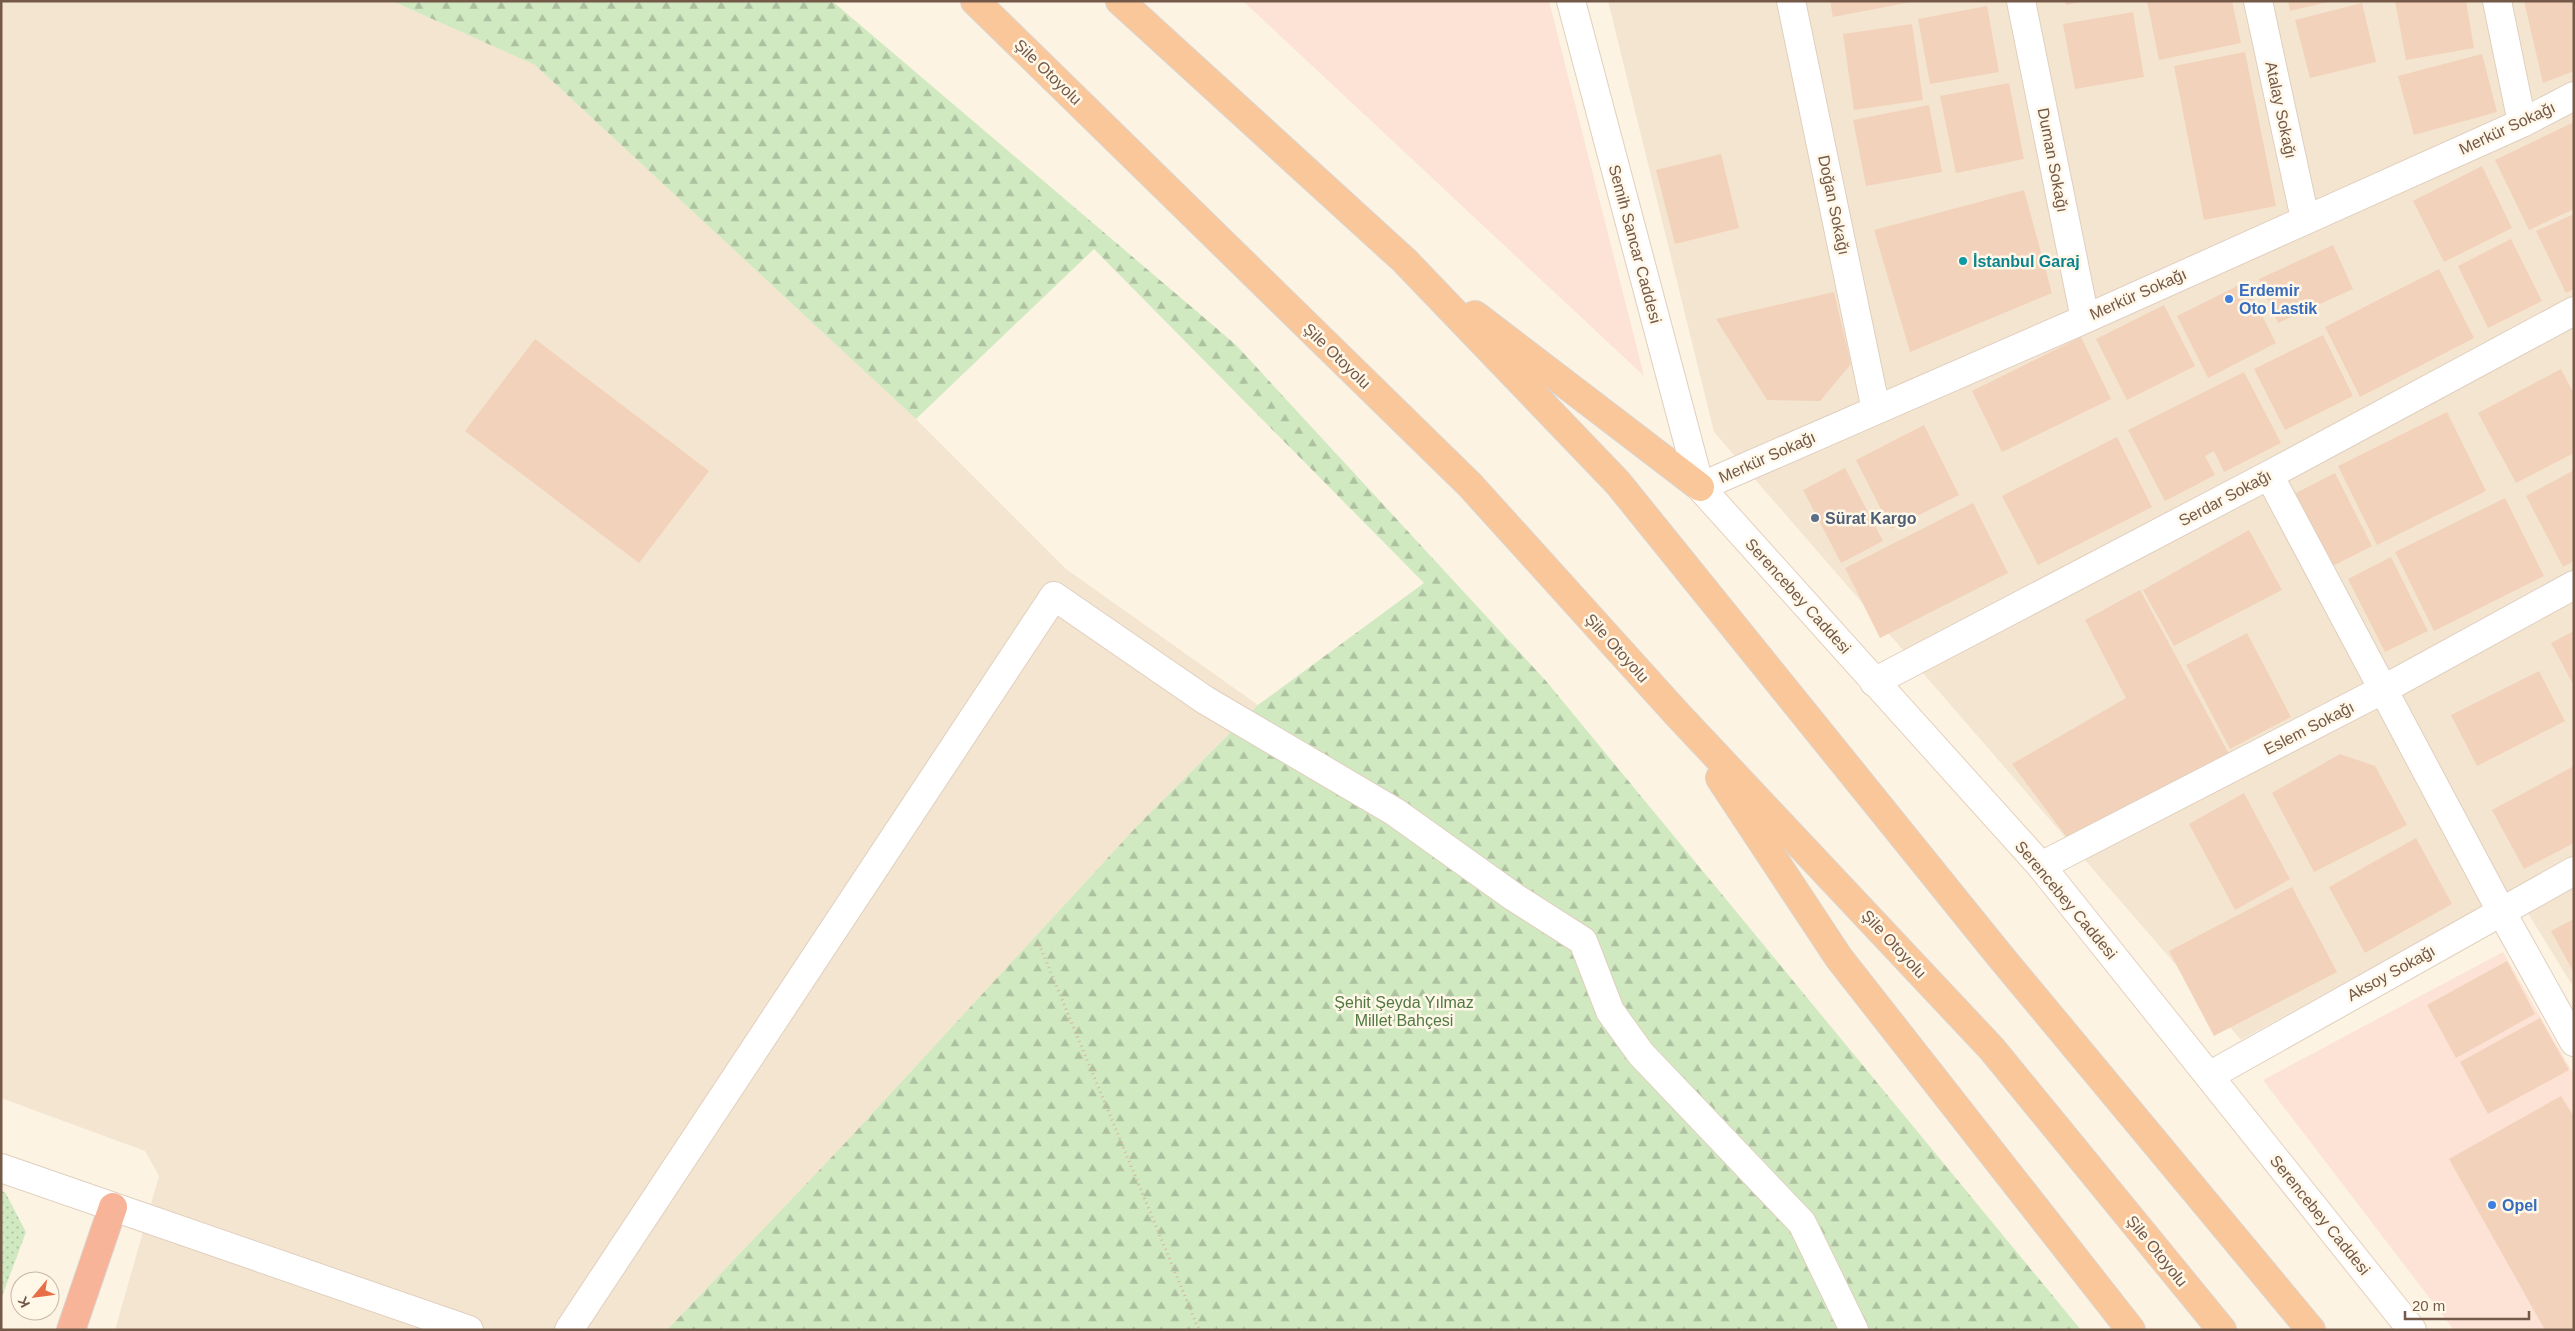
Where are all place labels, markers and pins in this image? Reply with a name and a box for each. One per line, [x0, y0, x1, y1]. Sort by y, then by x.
place label: İstanbul Garaj [1973, 253, 2080, 270]
marker: İstanbul Garaj [1957, 255, 1969, 267]
place label: Erdemir Oto Lastik [2239, 282, 2317, 317]
marker: Erdemir Oto Lastik [2223, 293, 2235, 305]
place label: Sürat Kargo [1825, 510, 1917, 527]
marker: Sürat Kargo [1809, 512, 1821, 524]
place label: Opel [2502, 1197, 2538, 1214]
marker: Opel [2486, 1199, 2498, 1211]

